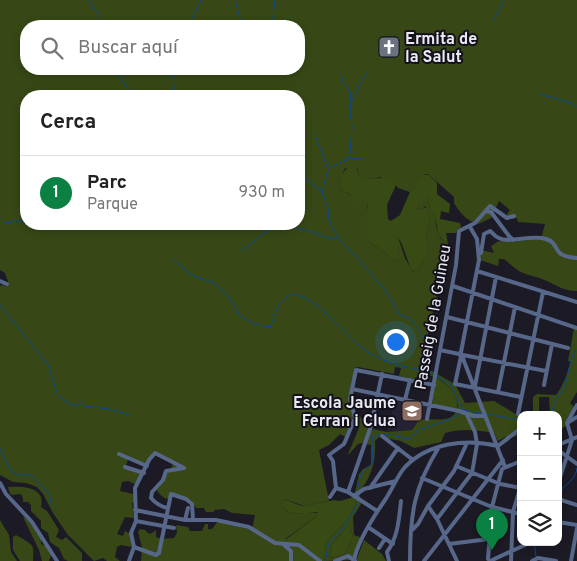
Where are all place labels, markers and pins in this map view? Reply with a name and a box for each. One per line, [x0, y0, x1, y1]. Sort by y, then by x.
place label: Ermita de la Salut [405, 30, 477, 68]
church icon: Ermita de la Salut [377, 35, 401, 59]
place label: Escola Jaume Ferran i Clua [293, 394, 396, 432]
school or university icon: Escola Jaume Ferran i Clua [400, 399, 424, 423]
pin: 1 [476, 509, 508, 550]

